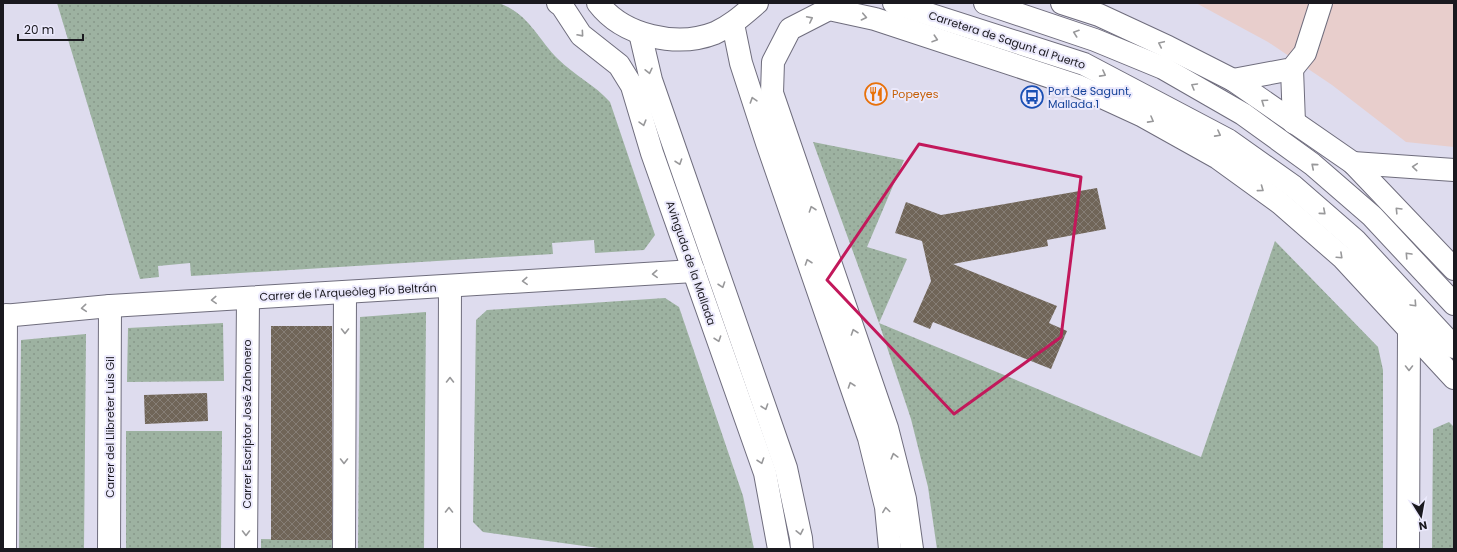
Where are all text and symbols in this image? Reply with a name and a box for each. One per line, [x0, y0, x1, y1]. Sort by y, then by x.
street label: Carretera de Sagunt al Puerto [926, 7, 1088, 73]
one-way arrow [861, 13, 867, 21]
scale bar [18, 16, 83, 42]
one-way arrow [806, 16, 813, 24]
text: 20 m [24, 21, 54, 38]
one-way arrow [576, 29, 584, 37]
one-way arrow [1072, 30, 1079, 38]
one-way arrow [932, 34, 939, 43]
one-way arrow [1158, 41, 1165, 49]
one-way arrow [644, 68, 652, 74]
one-way arrow [1099, 69, 1106, 77]
restaurant icon: Popeyes [863, 81, 889, 107]
place label: Port de Sagunt, Mallada 1 [1048, 83, 1131, 112]
one-way arrow [1191, 83, 1198, 90]
bus stop icon: Port de Sagunt, Mallada 1 [1019, 84, 1045, 110]
place label: Popeyes [892, 86, 939, 102]
one-way arrow [749, 96, 758, 103]
one-way arrow [1261, 100, 1268, 107]
one-way arrow [1147, 116, 1154, 123]
one-way arrow [638, 119, 647, 126]
one-way arrow [1214, 130, 1221, 137]
one-way arrow [674, 158, 683, 165]
one-way arrow [1311, 163, 1318, 170]
one-way arrow [1412, 163, 1418, 172]
one-way arrow [1257, 184, 1264, 192]
street label: Avinguda de la Mallada [662, 199, 720, 327]
one-way arrow [808, 206, 816, 213]
one-way arrow [1318, 207, 1325, 214]
one-way arrow [1396, 208, 1403, 215]
one-way arrow [1336, 251, 1343, 258]
one-way arrow [1406, 252, 1413, 260]
one-way arrow [805, 259, 813, 266]
one-way arrow [652, 269, 658, 278]
one-way arrow [522, 277, 528, 286]
street label: Carrer de l'Arqueòleg Pío Beltrán [259, 279, 437, 305]
one-way arrow [717, 281, 726, 288]
one-way arrow [211, 296, 217, 304]
one-way arrow [1409, 299, 1417, 307]
one-way arrow [81, 303, 87, 312]
one-way arrow [341, 328, 349, 334]
one-way arrow [850, 329, 859, 336]
one-way arrow [713, 335, 721, 342]
street label: Carrer Escriptor José Zahonero [239, 339, 255, 509]
street label: Carrer del Llibreter Luis Gil [102, 356, 118, 498]
one-way arrow [1405, 365, 1413, 371]
one-way arrow [446, 377, 454, 383]
one-way arrow [847, 382, 855, 389]
one-way arrow [760, 404, 768, 411]
one-way arrow [890, 453, 899, 460]
one-way arrow [340, 458, 348, 464]
one-way arrow [756, 458, 765, 465]
north arrow [1401, 496, 1441, 536]
one-way arrow [445, 507, 453, 513]
one-way arrow [882, 507, 891, 513]
text: N [1417, 517, 1428, 534]
one-way arrow [795, 529, 803, 535]
one-way arrow [242, 530, 250, 536]

